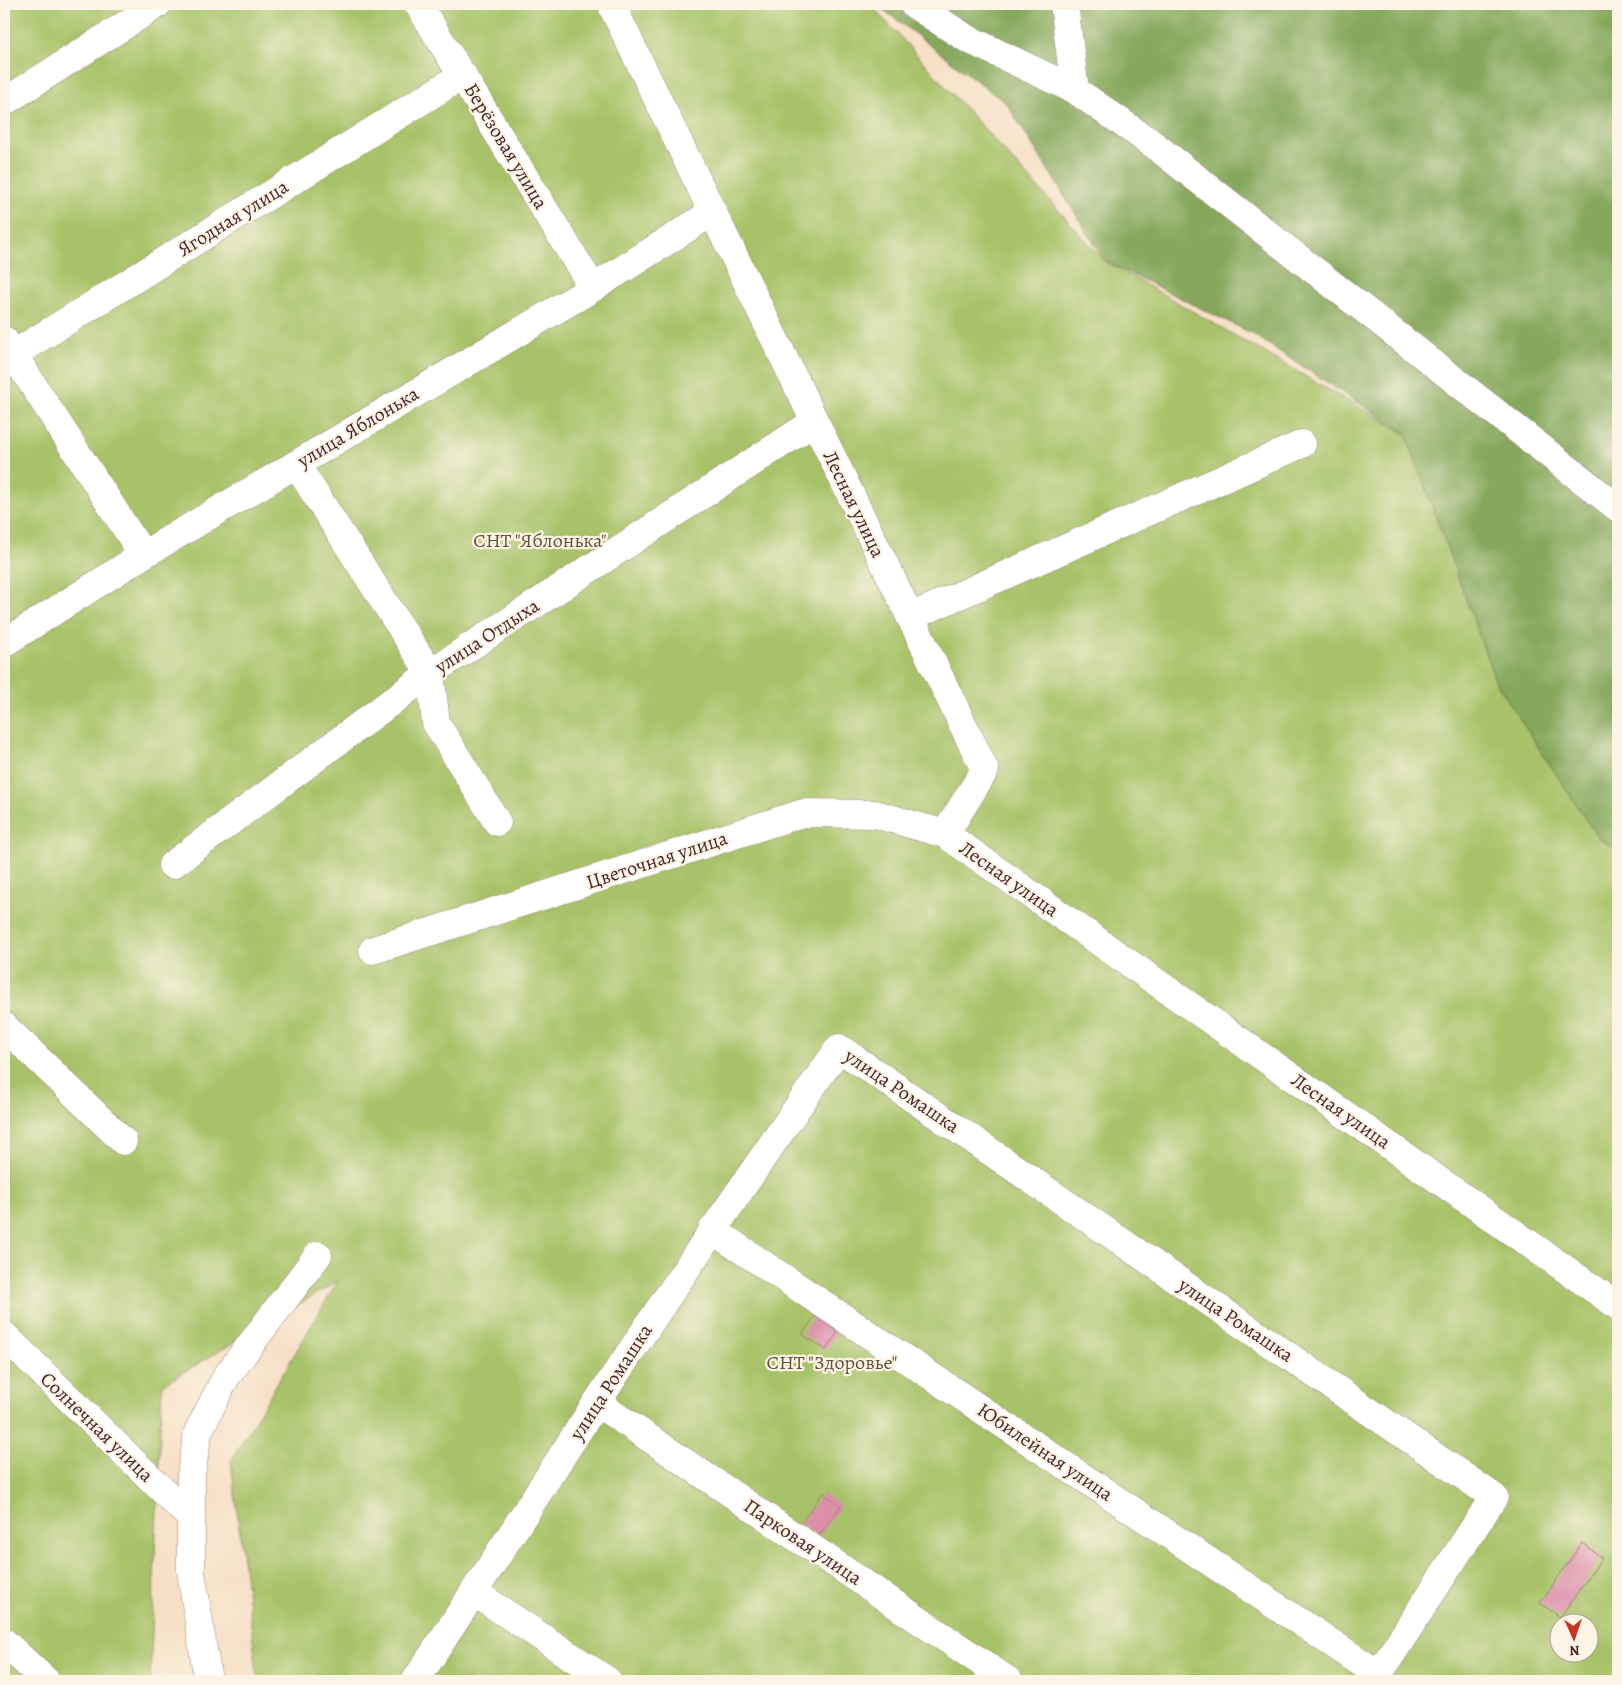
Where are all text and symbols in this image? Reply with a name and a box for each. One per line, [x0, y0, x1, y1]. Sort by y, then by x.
street label: Берёзовая улица [458, 78, 555, 215]
street label: Ягодная улица [172, 173, 294, 263]
street label: улица Яблонька [291, 380, 425, 474]
street label: Лесная улица [816, 446, 892, 563]
park label: СНТ "Яблонька" [473, 527, 607, 554]
street label: улица Отдыха [429, 592, 545, 680]
street label: Цветочная улица [583, 824, 732, 896]
street label: Лесная улица [954, 835, 1065, 924]
street label: улица Ромашка [838, 1042, 966, 1140]
street label: Лесная улица [1286, 1067, 1397, 1156]
street label: улица Ромашка [1172, 1271, 1300, 1369]
street label: улица Ромашка [563, 1318, 659, 1446]
park label: СНТ "Здоровье" [766, 1349, 898, 1376]
street label: Солнечная улица [34, 1366, 160, 1489]
street label: Юбилейная улица [972, 1396, 1119, 1508]
street label: Парковая улица [739, 1492, 868, 1592]
north arrow [1550, 1612, 1600, 1662]
text: N [1569, 1641, 1580, 1660]

